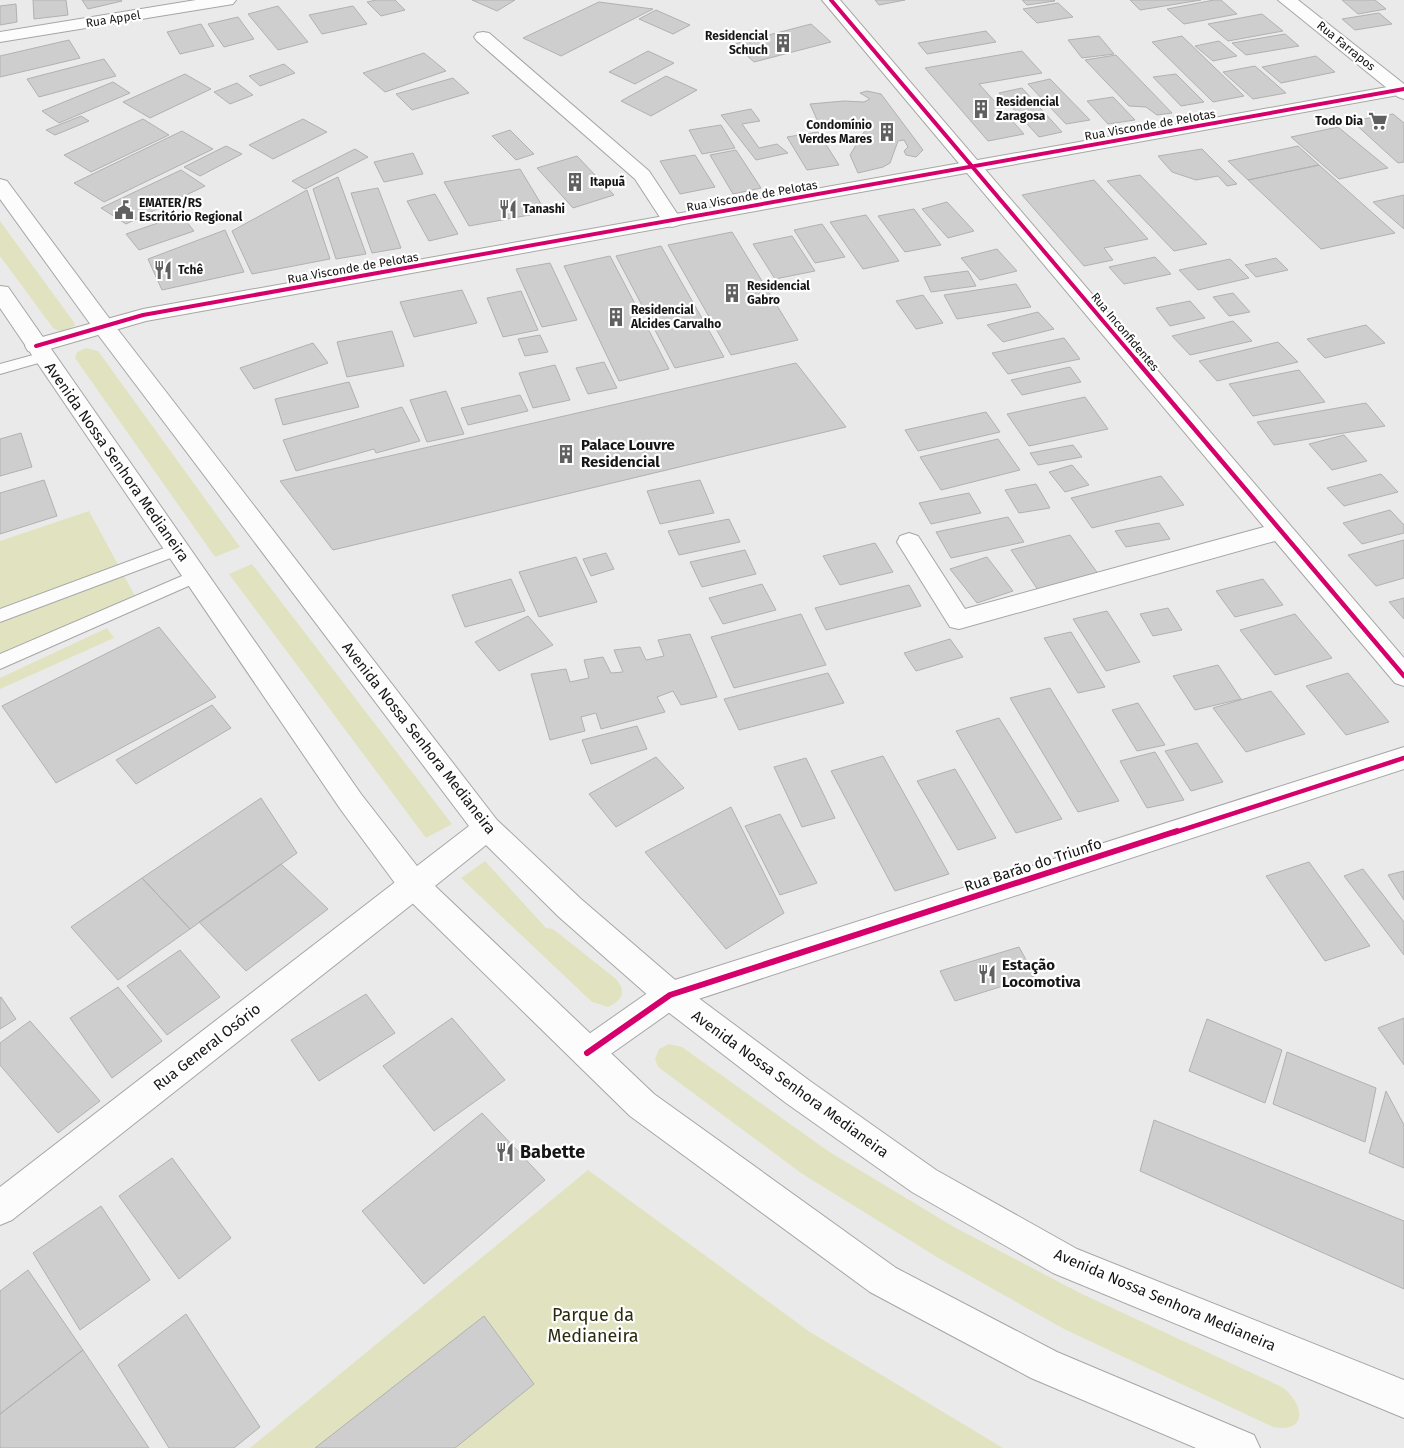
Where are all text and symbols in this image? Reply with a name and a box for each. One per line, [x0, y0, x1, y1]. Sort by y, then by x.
street label: Rua Appel [85, 8, 142, 30]
street label: Rua Farrapos [1314, 18, 1378, 74]
place label: Residencial Schuch [705, 29, 768, 57]
building icon: Residencial Schuch [772, 32, 794, 54]
place label: Residencial Zaragosa [996, 95, 1059, 123]
building icon: Residencial Zaragosa [970, 98, 992, 120]
street label: Rua Visconde de Pelotas [1083, 107, 1217, 143]
supermarket icon: Todo Dia [1367, 110, 1389, 132]
place label: Todo Dia [1315, 114, 1363, 128]
place label: Condomínio Verdes Mares [798, 118, 872, 146]
building icon: Condomínio Verdes Mares [876, 121, 898, 143]
building icon: Itapuã [564, 171, 586, 193]
place label: Itapuã [590, 175, 626, 189]
street label: Rua Visconde de Pelotas [685, 178, 819, 214]
place label: EMATER/RS Escritório Regional [139, 196, 243, 224]
restaurant icon: Tanashi [497, 198, 519, 220]
public building icon: EMATER/RS Escritório Regional [113, 199, 135, 221]
place label: Tanashi [523, 202, 565, 216]
street label: Rua Visconde de Pelotas [286, 250, 420, 286]
restaurant icon: Tchê [152, 259, 174, 281]
place label: Tchê [178, 263, 203, 277]
place label: Residencial Gabro [747, 279, 810, 307]
building icon: Residencial Gabro [721, 282, 743, 304]
street label: Rua Inconfidentes [1088, 290, 1162, 374]
place label: Residencial Alcides Carvalho [630, 303, 721, 331]
building icon: Residencial Alcides Carvalho [605, 306, 627, 328]
street label: Avenida Nossa Senhora Medianeira [41, 359, 193, 565]
place label: Palace Louvre Residencial [581, 436, 675, 471]
building icon: Palace Louvre Residencial [555, 443, 577, 465]
street label: Avenida Nossa Senhora Medianeira [338, 638, 500, 838]
street label: Rua Barão do Triunfo [962, 834, 1104, 896]
place label: Estação Locomotiva [1002, 956, 1081, 991]
restaurant icon: Estação Locomotiva [976, 963, 998, 985]
street label: Rua General Osório [150, 1000, 264, 1094]
street label: Avenida Nossa Senhora Medianeira [688, 1006, 892, 1162]
restaurant icon: Babette [494, 1141, 516, 1163]
place label: Babette [520, 1141, 585, 1163]
street label: Avenida Nossa Senhora Medianeira [1051, 1245, 1279, 1355]
park label: Parque da Medianeira [548, 1304, 639, 1347]

